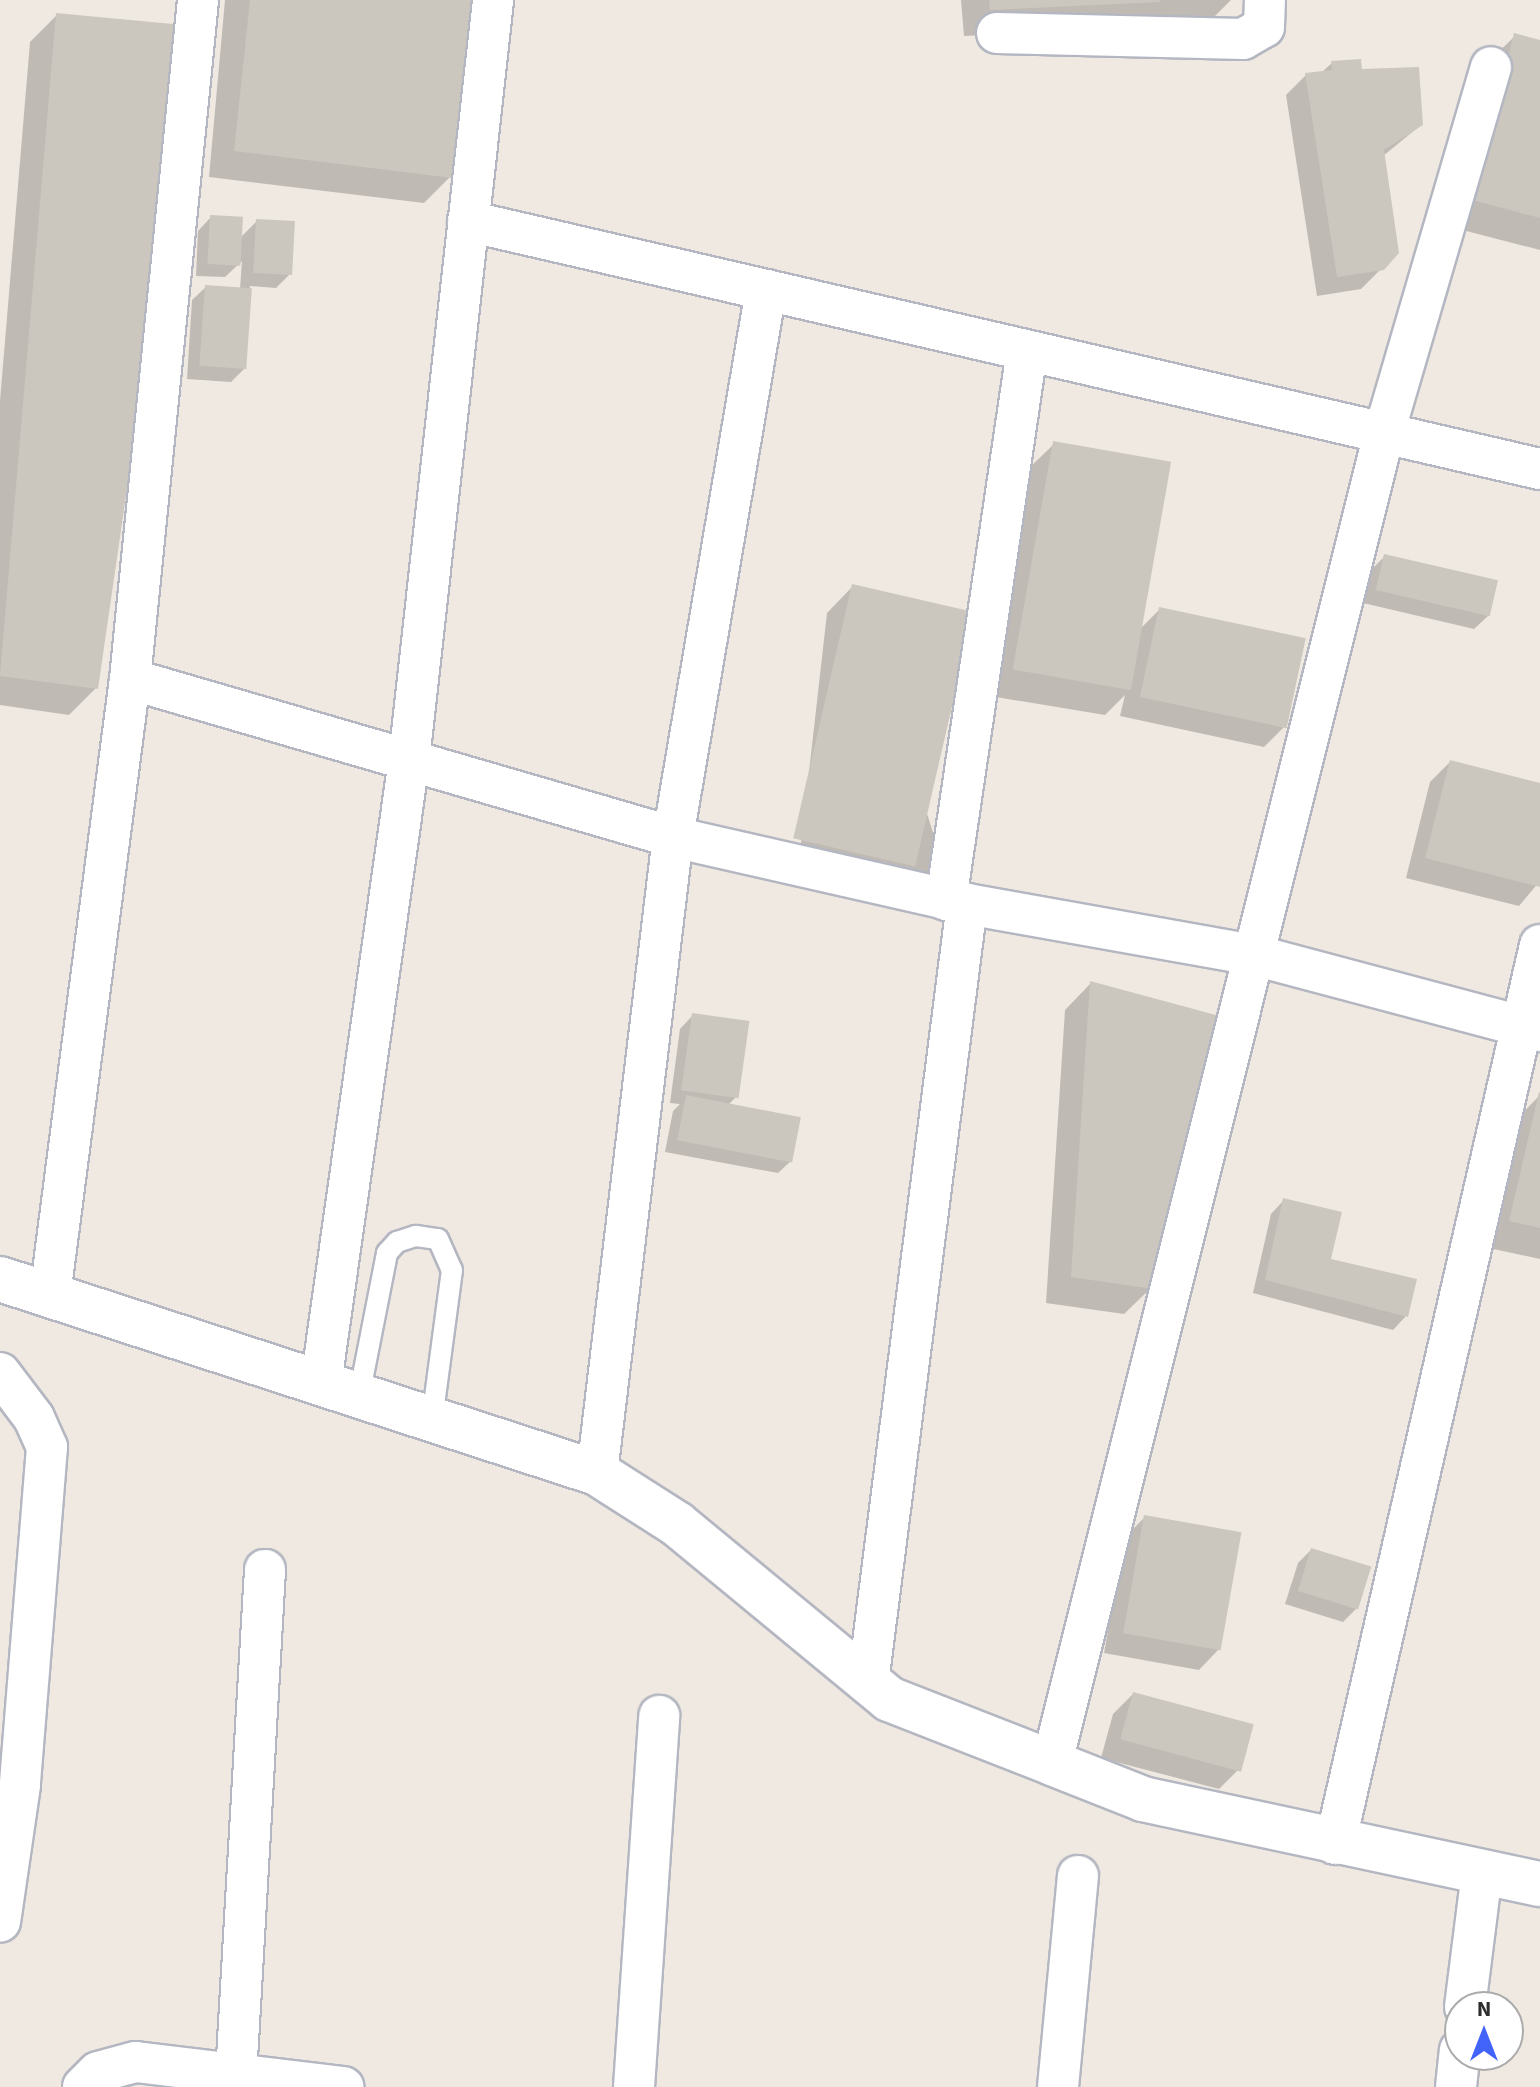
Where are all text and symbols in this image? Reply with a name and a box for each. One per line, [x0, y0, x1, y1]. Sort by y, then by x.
north arrow [1444, 1991, 1524, 2071]
text: N [1477, 1993, 1491, 2025]

